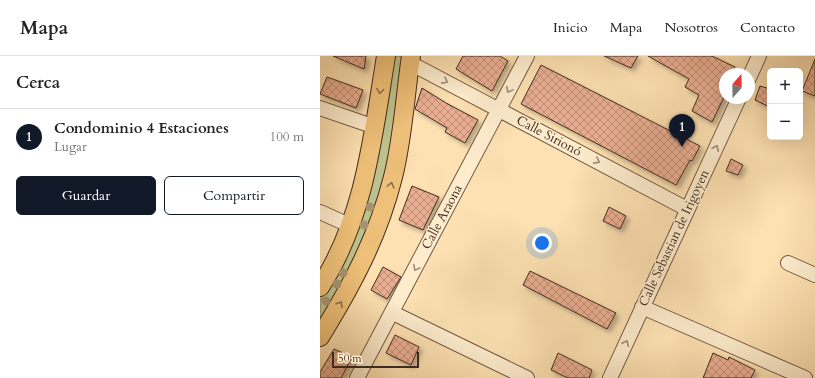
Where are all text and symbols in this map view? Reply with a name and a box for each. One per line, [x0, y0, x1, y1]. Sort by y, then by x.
text: Mapa [20, 15, 68, 41]
text: Inicio [553, 18, 588, 37]
text: Mapa [610, 18, 642, 37]
text: Nosotros [664, 18, 718, 37]
text: Contacto [740, 18, 795, 37]
north arrow [719, 68, 755, 104]
map controls [767, 68, 803, 140]
button: + [767, 68, 803, 104]
text: Cerca [16, 71, 60, 94]
one-way arrow [441, 76, 448, 84]
one-way arrow [506, 86, 513, 94]
one-way arrow [376, 88, 385, 95]
button: − [767, 104, 803, 140]
street label: Calle Sirionó [513, 111, 585, 161]
pin: 1 [669, 114, 695, 147]
text: Condominio 4 Estaciones [54, 118, 229, 138]
text: 1 [26, 128, 32, 146]
text: 100 m [270, 128, 304, 146]
text: Lugar [54, 138, 87, 156]
one-way arrow [711, 145, 719, 153]
one-way arrow [593, 157, 600, 164]
street label: Calle Sebastian de Irigoyen [634, 166, 714, 309]
button: Guardar [16, 176, 156, 215]
button: Compartir [164, 176, 304, 215]
one-way arrow [386, 181, 395, 188]
street label: Calle Araona [417, 181, 467, 253]
your location [532, 233, 552, 253]
one-way arrow [413, 264, 421, 271]
one-way arrow [336, 301, 343, 308]
one-way arrow [621, 339, 629, 347]
scale bar [332, 350, 419, 369]
text: 50 m [338, 351, 362, 366]

